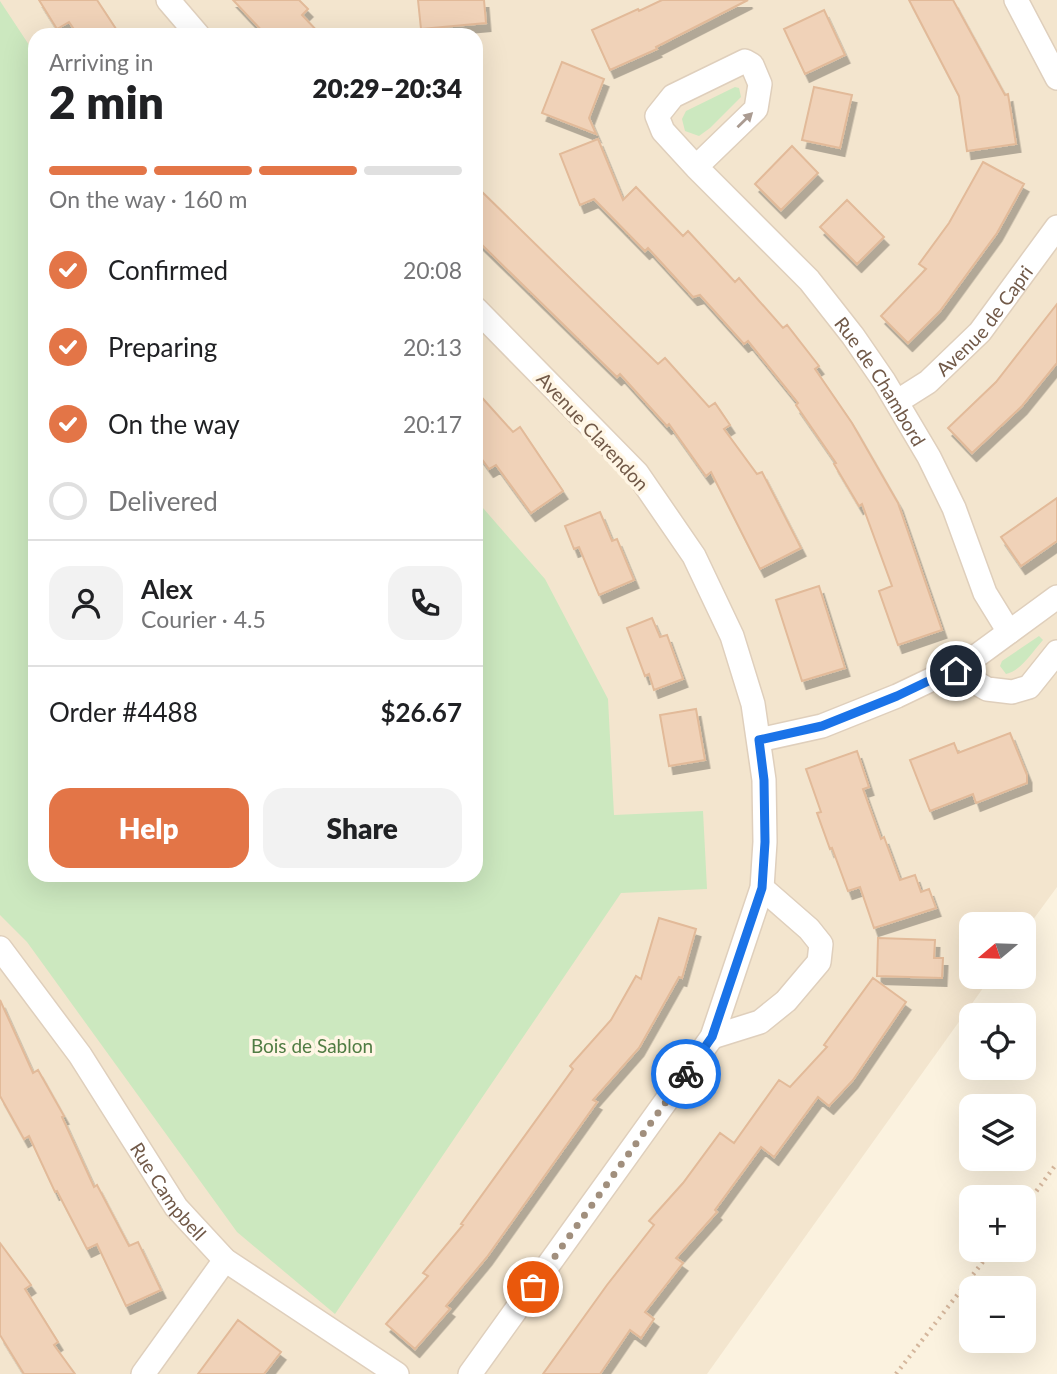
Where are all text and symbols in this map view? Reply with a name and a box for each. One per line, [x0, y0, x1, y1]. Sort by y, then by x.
text: Arriving in [49, 48, 153, 76]
text: 20:29–20:34 [312, 72, 462, 104]
text: 2 min [49, 74, 164, 129]
one-way arrow [736, 112, 753, 128]
text: On the way · 160 m [49, 185, 248, 213]
icon: check [49, 251, 87, 289]
text: Confirmed [108, 254, 228, 286]
text: 20:08 [403, 256, 462, 284]
street label: Avenue de Capri [931, 261, 1037, 380]
street label: Rue de Chambord [830, 312, 931, 450]
icon: check [49, 328, 87, 366]
text: Preparing [108, 331, 217, 363]
text: 20:13 [403, 333, 462, 361]
street label: Avenue Clarendon [532, 367, 654, 495]
icon: check [49, 405, 87, 443]
text: On the way [108, 408, 240, 440]
text: 20:17 [403, 410, 462, 438]
text: Delivered [108, 485, 218, 517]
button: person [49, 566, 123, 640]
button: phone [388, 566, 462, 640]
text: Alex [141, 573, 193, 605]
text: Courier · 4.5 [141, 605, 266, 633]
pin [926, 641, 986, 701]
icon: home [937, 652, 975, 690]
text: Order #4488 [49, 696, 198, 728]
text: $26.67 [380, 696, 462, 728]
button: Help [49, 788, 249, 868]
button: Share [263, 788, 462, 868]
north arrow [959, 912, 1036, 989]
map controls [959, 912, 1036, 1353]
button: locate [959, 1003, 1036, 1080]
park label: Bois de Sablon [251, 1034, 373, 1057]
courier [651, 1039, 721, 1109]
icon: bike [667, 1055, 705, 1093]
button: layers [959, 1094, 1036, 1171]
street label: Rue Campbell [126, 1137, 212, 1244]
button: + [959, 1185, 1036, 1262]
pin [503, 1257, 563, 1317]
icon: bag [514, 1268, 552, 1306]
button: − [959, 1276, 1036, 1353]

